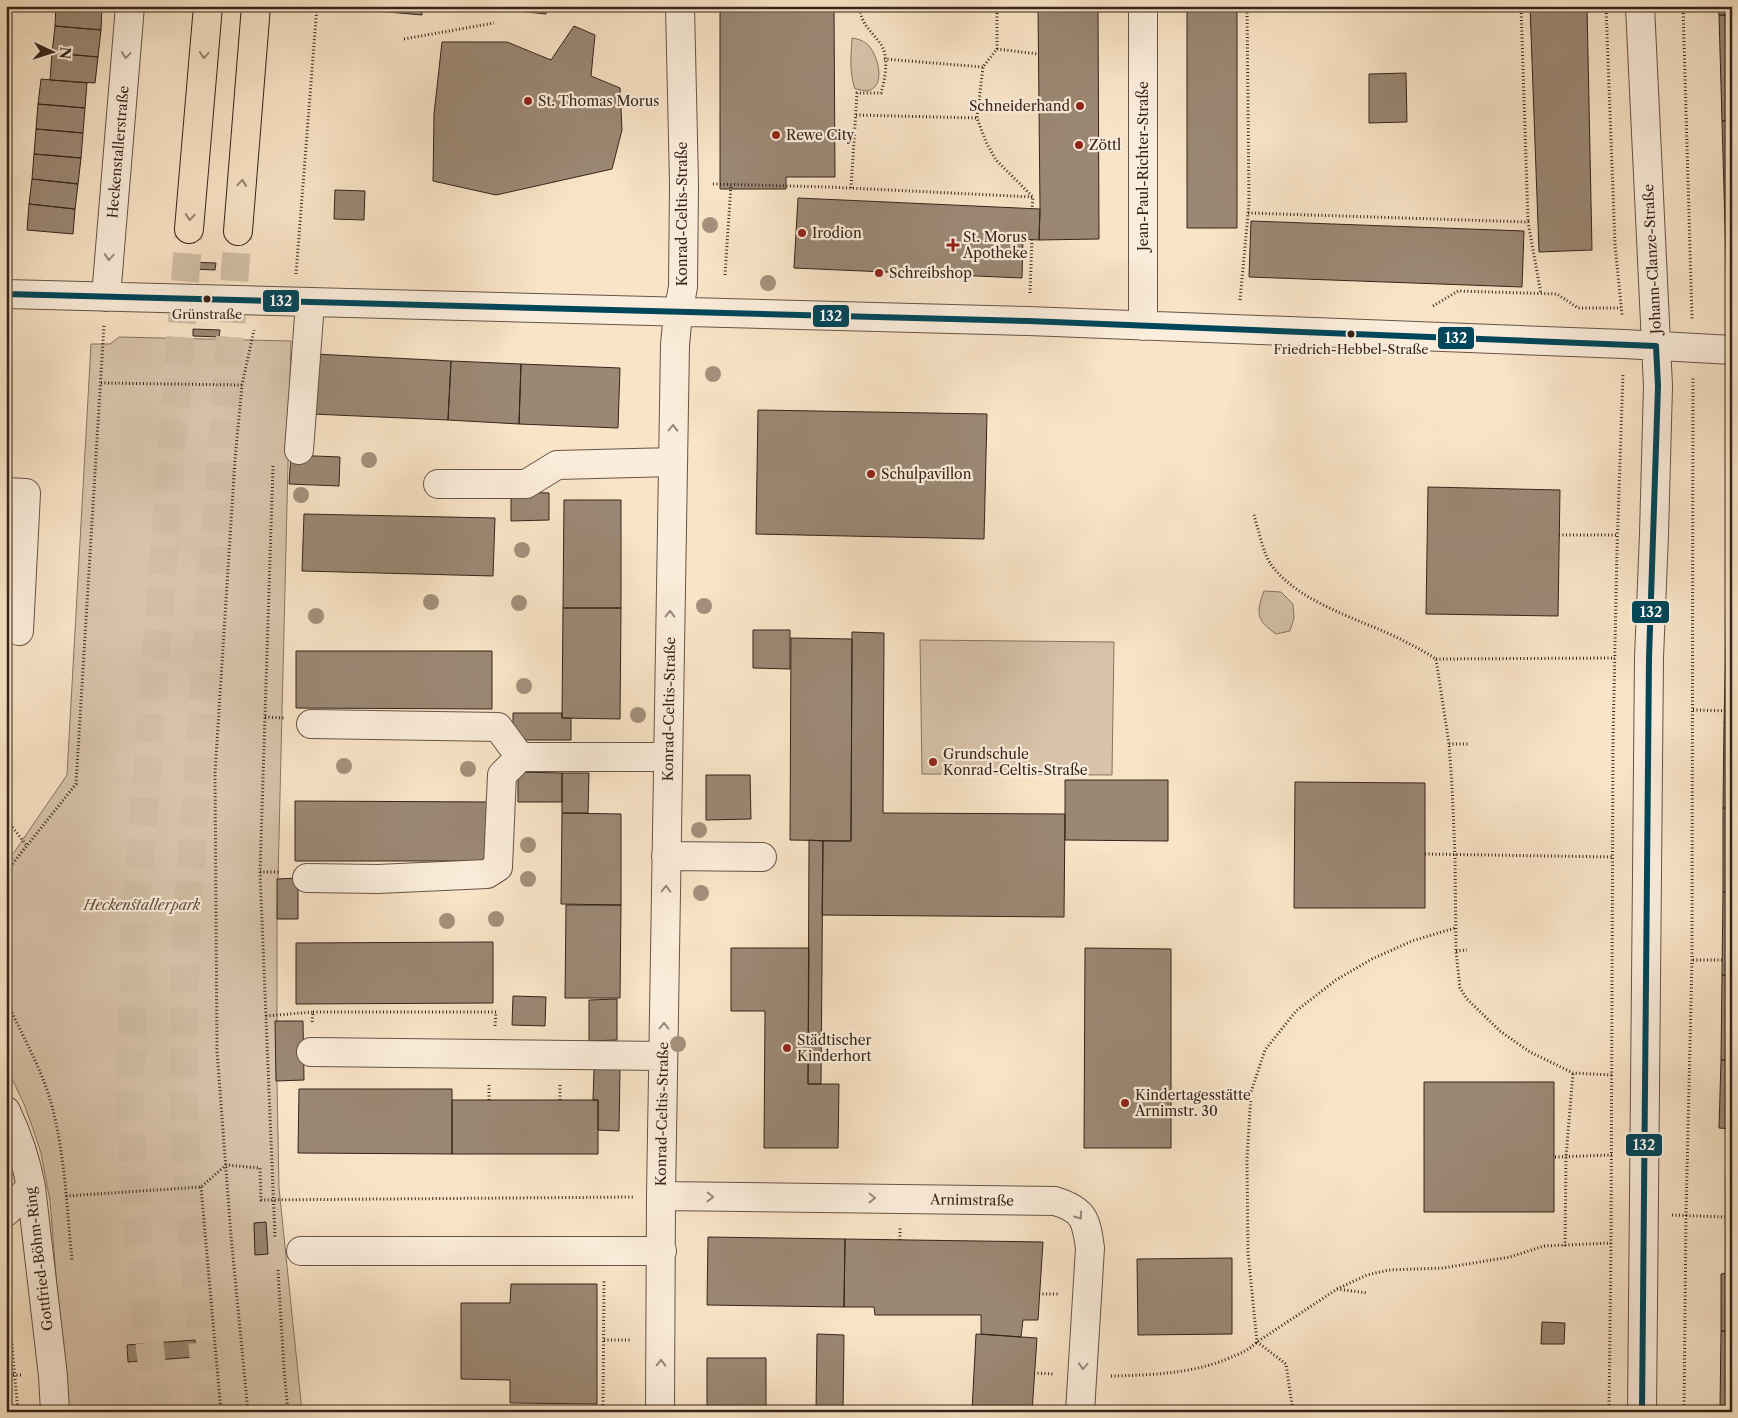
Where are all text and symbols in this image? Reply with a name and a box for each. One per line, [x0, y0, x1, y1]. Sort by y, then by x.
north arrow [28, 28, 78, 78]
text: N [56, 46, 74, 60]
one-way arrow [121, 51, 132, 59]
one-way arrow [199, 51, 210, 59]
street label: Jean-Paul-Richter-Straße [1134, 81, 1152, 253]
street label: Heckenstallerstraße [103, 85, 133, 219]
place label: St. Thomas Morus [538, 92, 659, 110]
marker: St. Thomas Morus [522, 95, 534, 107]
place label: Schneiderhand [969, 97, 1070, 115]
marker: Schneiderhand [1074, 100, 1086, 112]
place label: Rewe City [786, 126, 855, 144]
marker: Rewe City [770, 129, 782, 141]
place label: Zöttl [1089, 136, 1121, 154]
marker: Zöttl [1073, 139, 1085, 151]
street label: Konrad-Celtis-Straße [673, 142, 691, 286]
one-way arrow [236, 179, 247, 187]
street label: Johann-Clanze-Straße [1639, 183, 1665, 336]
one-way arrow [185, 213, 196, 221]
place label: Irodion [812, 224, 862, 242]
marker: Irodion [796, 227, 808, 239]
place label: St. Morus Apotheke [962, 228, 1028, 262]
marker: St. Morus Apotheke [947, 239, 959, 251]
one-way arrow [104, 253, 115, 261]
place label: Schreibshop [889, 264, 972, 282]
marker: Schreibshop [873, 267, 885, 279]
line badge: 132 [262, 289, 300, 313]
text: 132 [270, 292, 292, 310]
marker: Grünstraße [202, 294, 212, 304]
line badge: 132 [812, 304, 850, 328]
place label: Grünstraße [172, 306, 242, 322]
text: 132 [820, 307, 842, 325]
line badge: 132 [1437, 326, 1475, 350]
marker: Friedrich-Hebbel-Straße [1346, 329, 1356, 339]
text: 132 [1445, 329, 1467, 347]
place label: Friedrich-Hebbel-Straße [1273, 341, 1429, 357]
one-way arrow [668, 424, 678, 432]
place label: Schulpavillon [881, 465, 972, 483]
marker: Schulpavillon [865, 468, 877, 480]
line badge: 132 [1631, 600, 1670, 624]
text: 132 [1640, 603, 1662, 621]
one-way arrow [665, 610, 675, 618]
street label: Konrad-Celtis-Straße [659, 636, 679, 781]
place label: Grundschule Konrad-Celtis-Straße [943, 745, 1088, 779]
marker: Grundschule Konrad-Celtis-Straße [927, 756, 939, 768]
one-way arrow [661, 885, 671, 892]
park label: Heckenstallerpark [83, 896, 201, 914]
one-way arrow [658, 1021, 669, 1029]
place label: Städtischer Kinderhort [797, 1031, 872, 1065]
street label: Konrad-Celtis-Straße [652, 1041, 672, 1186]
marker: Städtischer Kinderhort [781, 1042, 793, 1054]
place label: Kindertagesstätte Arnimstr. 30 [1134, 1086, 1251, 1120]
marker: Kindertagesstätte Arnimstr. 30 [1119, 1097, 1131, 1109]
line badge: 132 [1625, 1133, 1663, 1157]
text: 132 [1633, 1136, 1655, 1154]
street label: Gottfried-Böhm-Ring [21, 1186, 57, 1332]
street label: Arnimstraße [929, 1190, 1014, 1210]
one-way arrow [706, 1192, 714, 1202]
one-way arrow [869, 1193, 877, 1204]
one-way arrow [1073, 1210, 1082, 1220]
one-way arrow [656, 1359, 666, 1366]
one-way arrow [1077, 1363, 1088, 1371]

